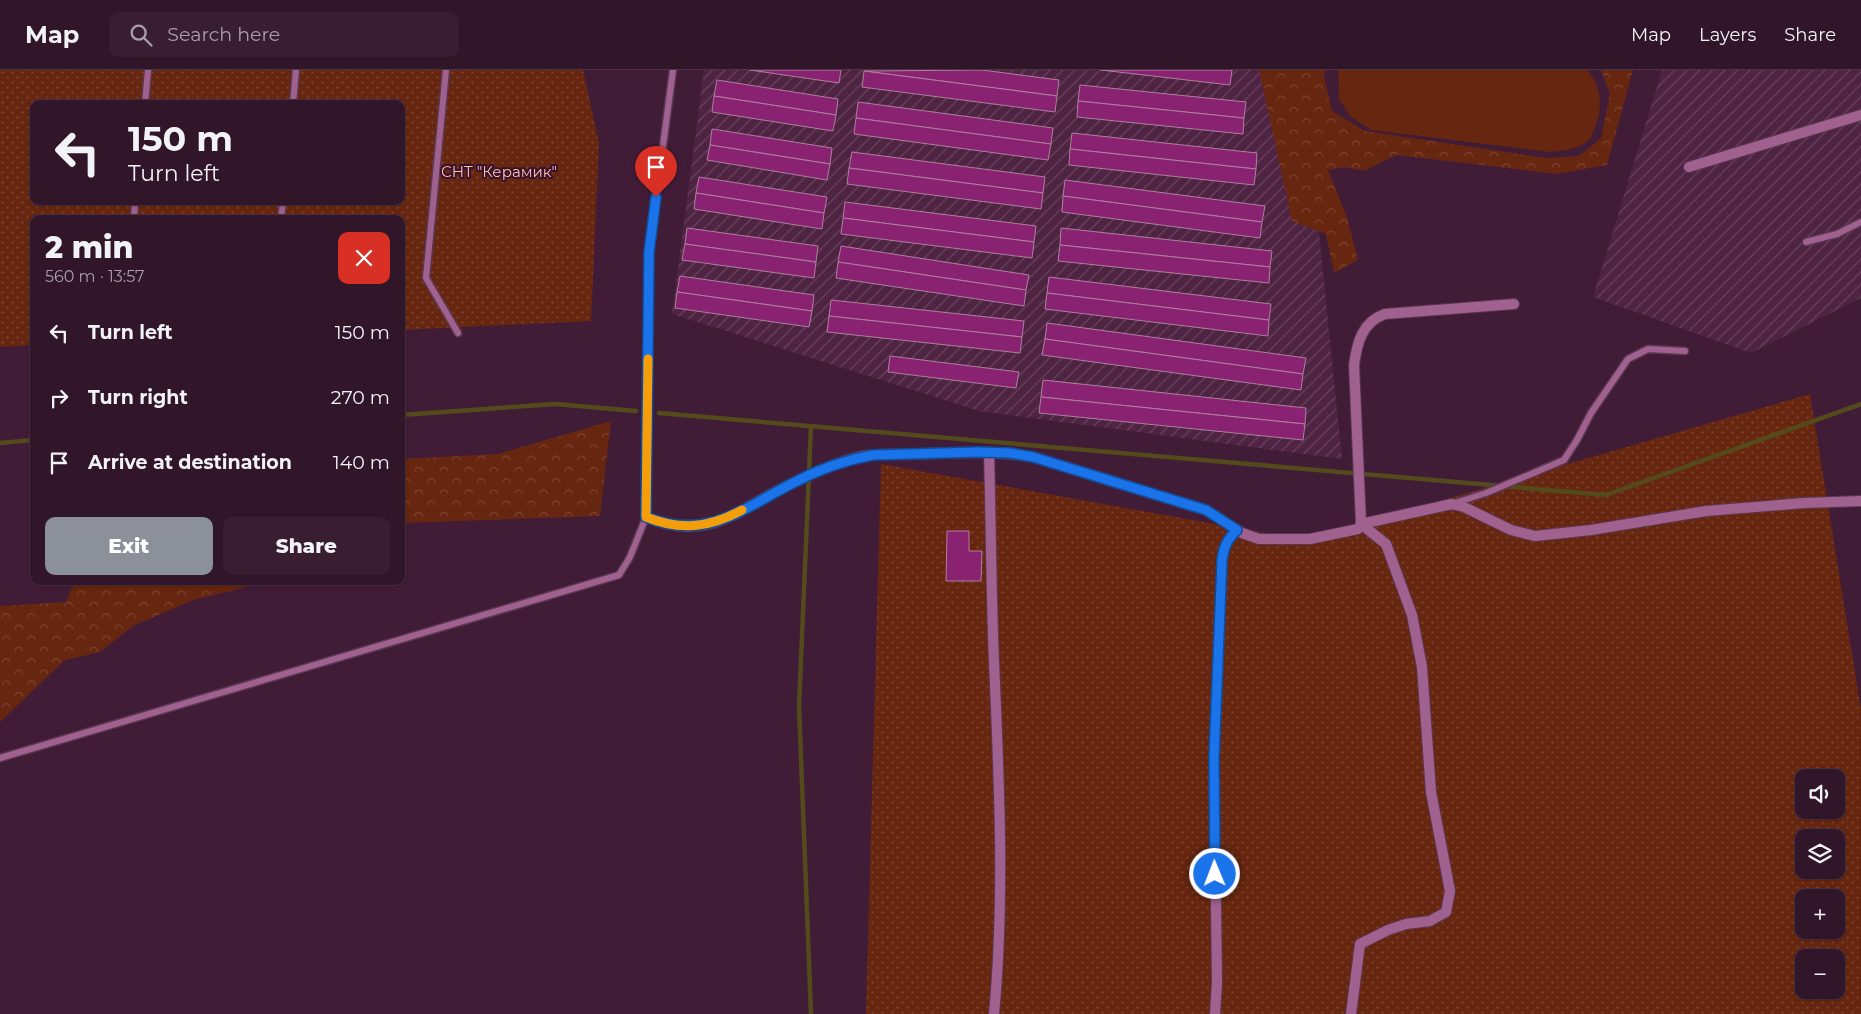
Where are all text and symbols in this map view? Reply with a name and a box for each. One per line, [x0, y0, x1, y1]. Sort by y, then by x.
search box [109, 12, 459, 57]
text: Map [25, 20, 79, 49]
icon: search [127, 21, 155, 49]
text: Search here [167, 23, 280, 46]
text: Map [1631, 24, 1671, 46]
text: Layers [1699, 24, 1756, 46]
text: Share [1784, 24, 1836, 46]
text: 150 m [128, 117, 233, 160]
icon: left [45, 120, 110, 185]
pin [635, 146, 677, 197]
icon: arrive [642, 153, 670, 181]
text: Turn left [128, 160, 220, 187]
park label: СНТ "Керамик" [441, 162, 557, 181]
text: 2 min [45, 229, 133, 266]
button: close [338, 232, 390, 284]
text: 560 m · 13:57 [45, 267, 144, 286]
icon: left [45, 319, 73, 347]
text: Turn left [88, 321, 173, 344]
text: 150 m [335, 321, 390, 344]
icon: right [45, 384, 73, 412]
text: Turn right [88, 386, 188, 409]
text: 270 m [331, 386, 390, 409]
icon: arrive [45, 449, 73, 477]
text: Arrive at destination [88, 451, 292, 474]
text: 140 m [333, 451, 390, 474]
button: Exit [45, 517, 213, 575]
button: Share [223, 517, 390, 575]
map controls [1795, 769, 1845, 999]
button: sound [1795, 769, 1845, 819]
button: layers [1795, 829, 1845, 879]
position arrow [1188, 847, 1240, 899]
button: + [1795, 889, 1845, 939]
button: − [1795, 949, 1845, 999]

